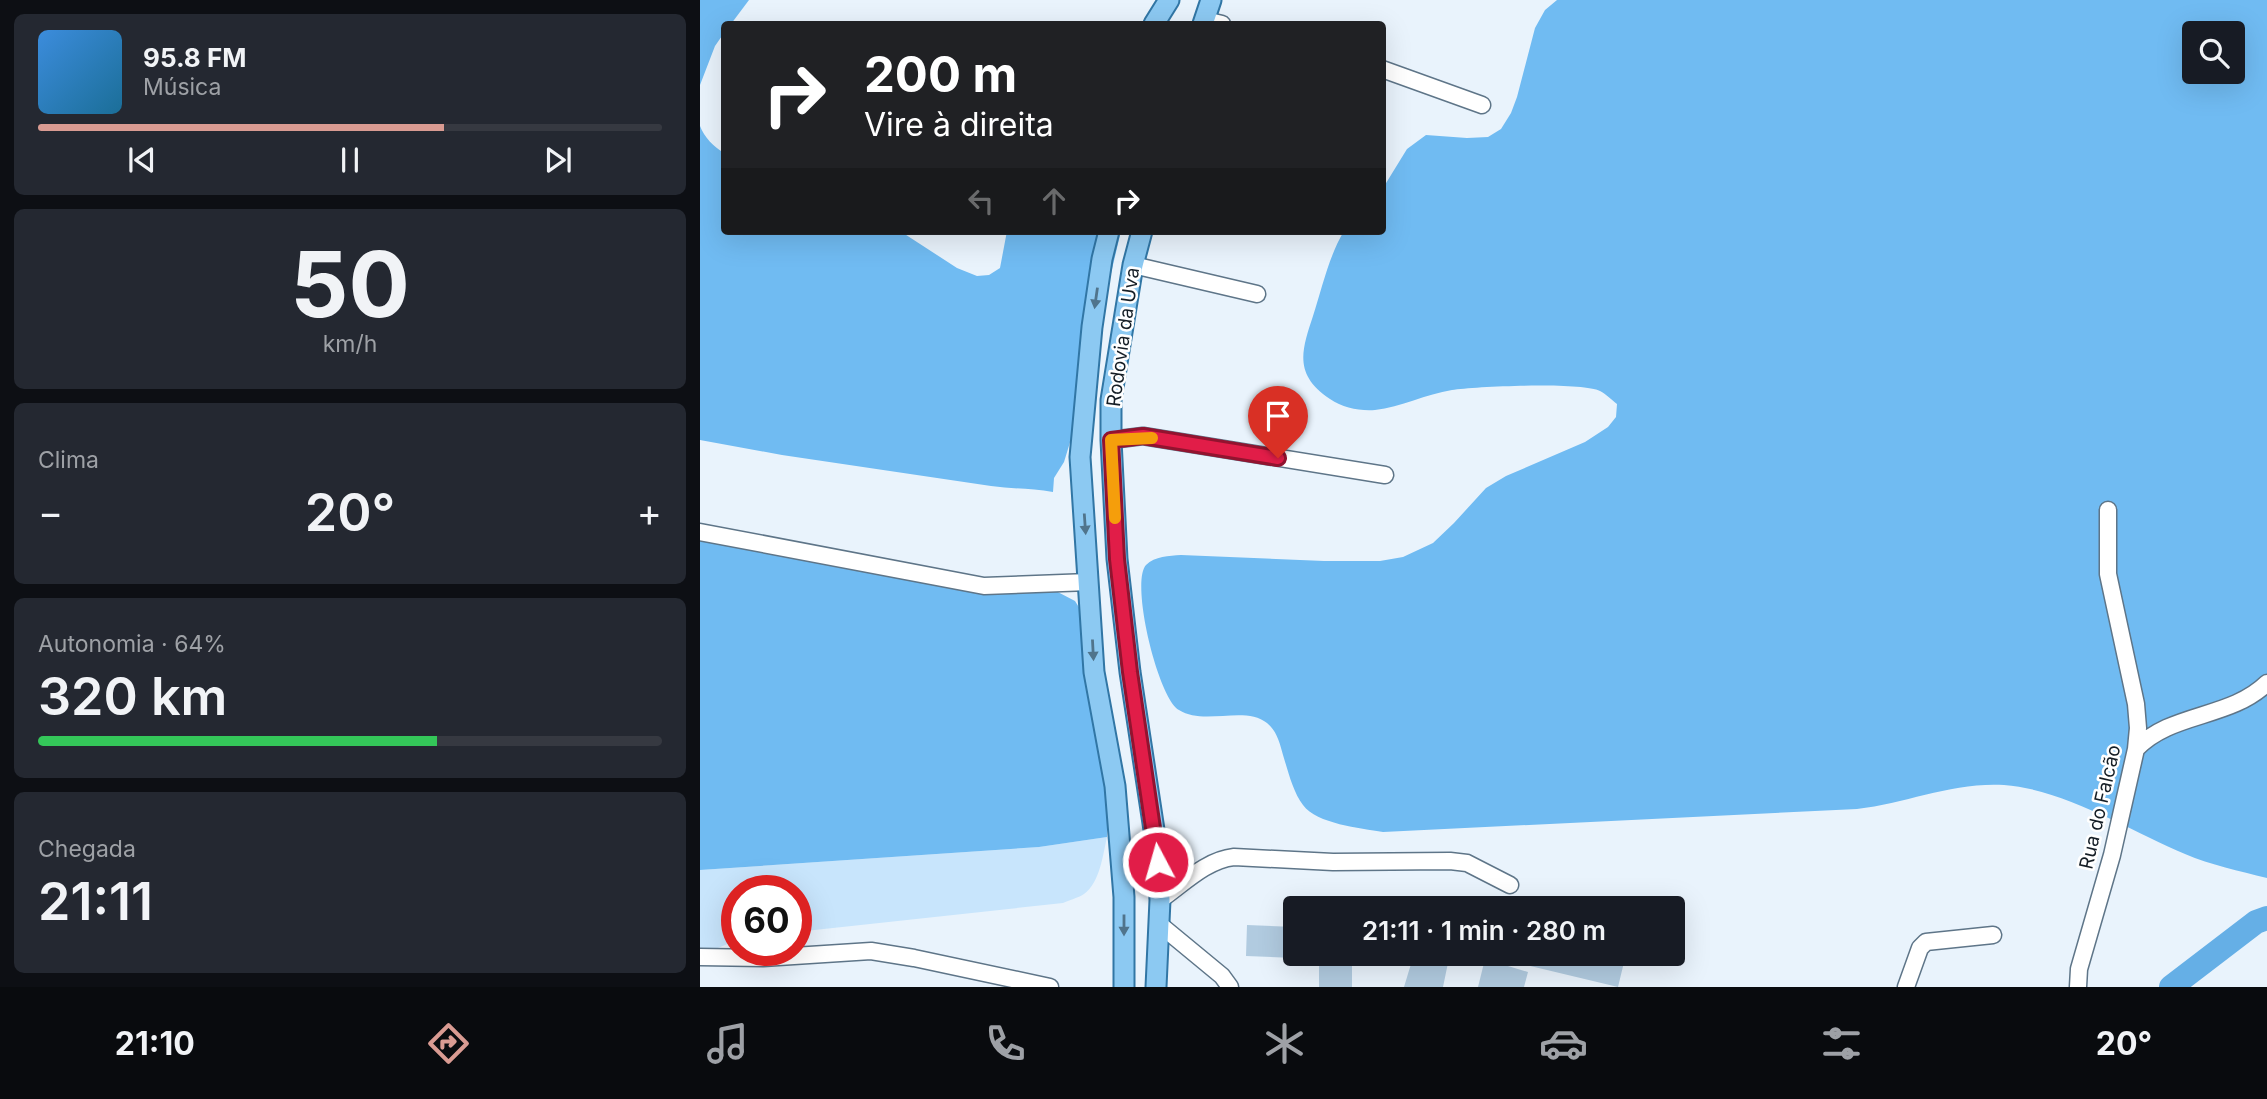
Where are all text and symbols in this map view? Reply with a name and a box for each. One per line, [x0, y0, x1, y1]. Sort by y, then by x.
map controls [2182, 21, 2245, 84]
button: search [2182, 21, 2245, 84]
text: 95.8 FM [143, 42, 246, 73]
text: 200 m [864, 45, 1017, 104]
icon: right [749, 49, 840, 140]
text: Música [143, 73, 221, 101]
text: Vire à direita [864, 105, 1054, 144]
icon: previous [123, 141, 161, 179]
icon: pause [331, 141, 369, 179]
icon: next [539, 141, 577, 179]
icon: left [962, 182, 1000, 220]
icon: ahead [1035, 182, 1073, 220]
icon: right [1108, 182, 1146, 220]
text: 50 [290, 229, 410, 339]
street label: Rodovia da Uva [1102, 266, 1144, 408]
one-way arrow [1091, 287, 1102, 309]
text: km/h [323, 330, 377, 358]
pin [1248, 386, 1308, 458]
icon: arrive [1259, 397, 1297, 435]
text: Clima [38, 446, 99, 474]
text: 20° [305, 481, 395, 544]
text: − [38, 489, 63, 535]
text: + [637, 489, 662, 535]
one-way arrow [1080, 514, 1091, 536]
text: Autonomia · 64% [38, 630, 226, 658]
one-way arrow [1088, 640, 1099, 662]
text: 320 km [38, 665, 227, 728]
street label: Rua do Falcão [2075, 743, 2125, 871]
position arrow [1121, 825, 1195, 899]
text: Chegada [38, 835, 136, 863]
text: 21:11 [38, 870, 153, 933]
speed limit sign: 60 [721, 875, 812, 966]
one-way arrow [1118, 914, 1130, 936]
text: 21:11 · 1 min · 280 m [1362, 915, 1606, 946]
icon: directions [424, 1019, 473, 1068]
icon: music [703, 1019, 752, 1068]
icon: phone [981, 1019, 1030, 1068]
icon: climate [1260, 1019, 1309, 1068]
icon: car [1539, 1019, 1588, 1068]
icon: filters [1817, 1019, 1866, 1068]
text: 21:10 [115, 1024, 195, 1063]
text: 20° [2096, 1024, 2152, 1063]

